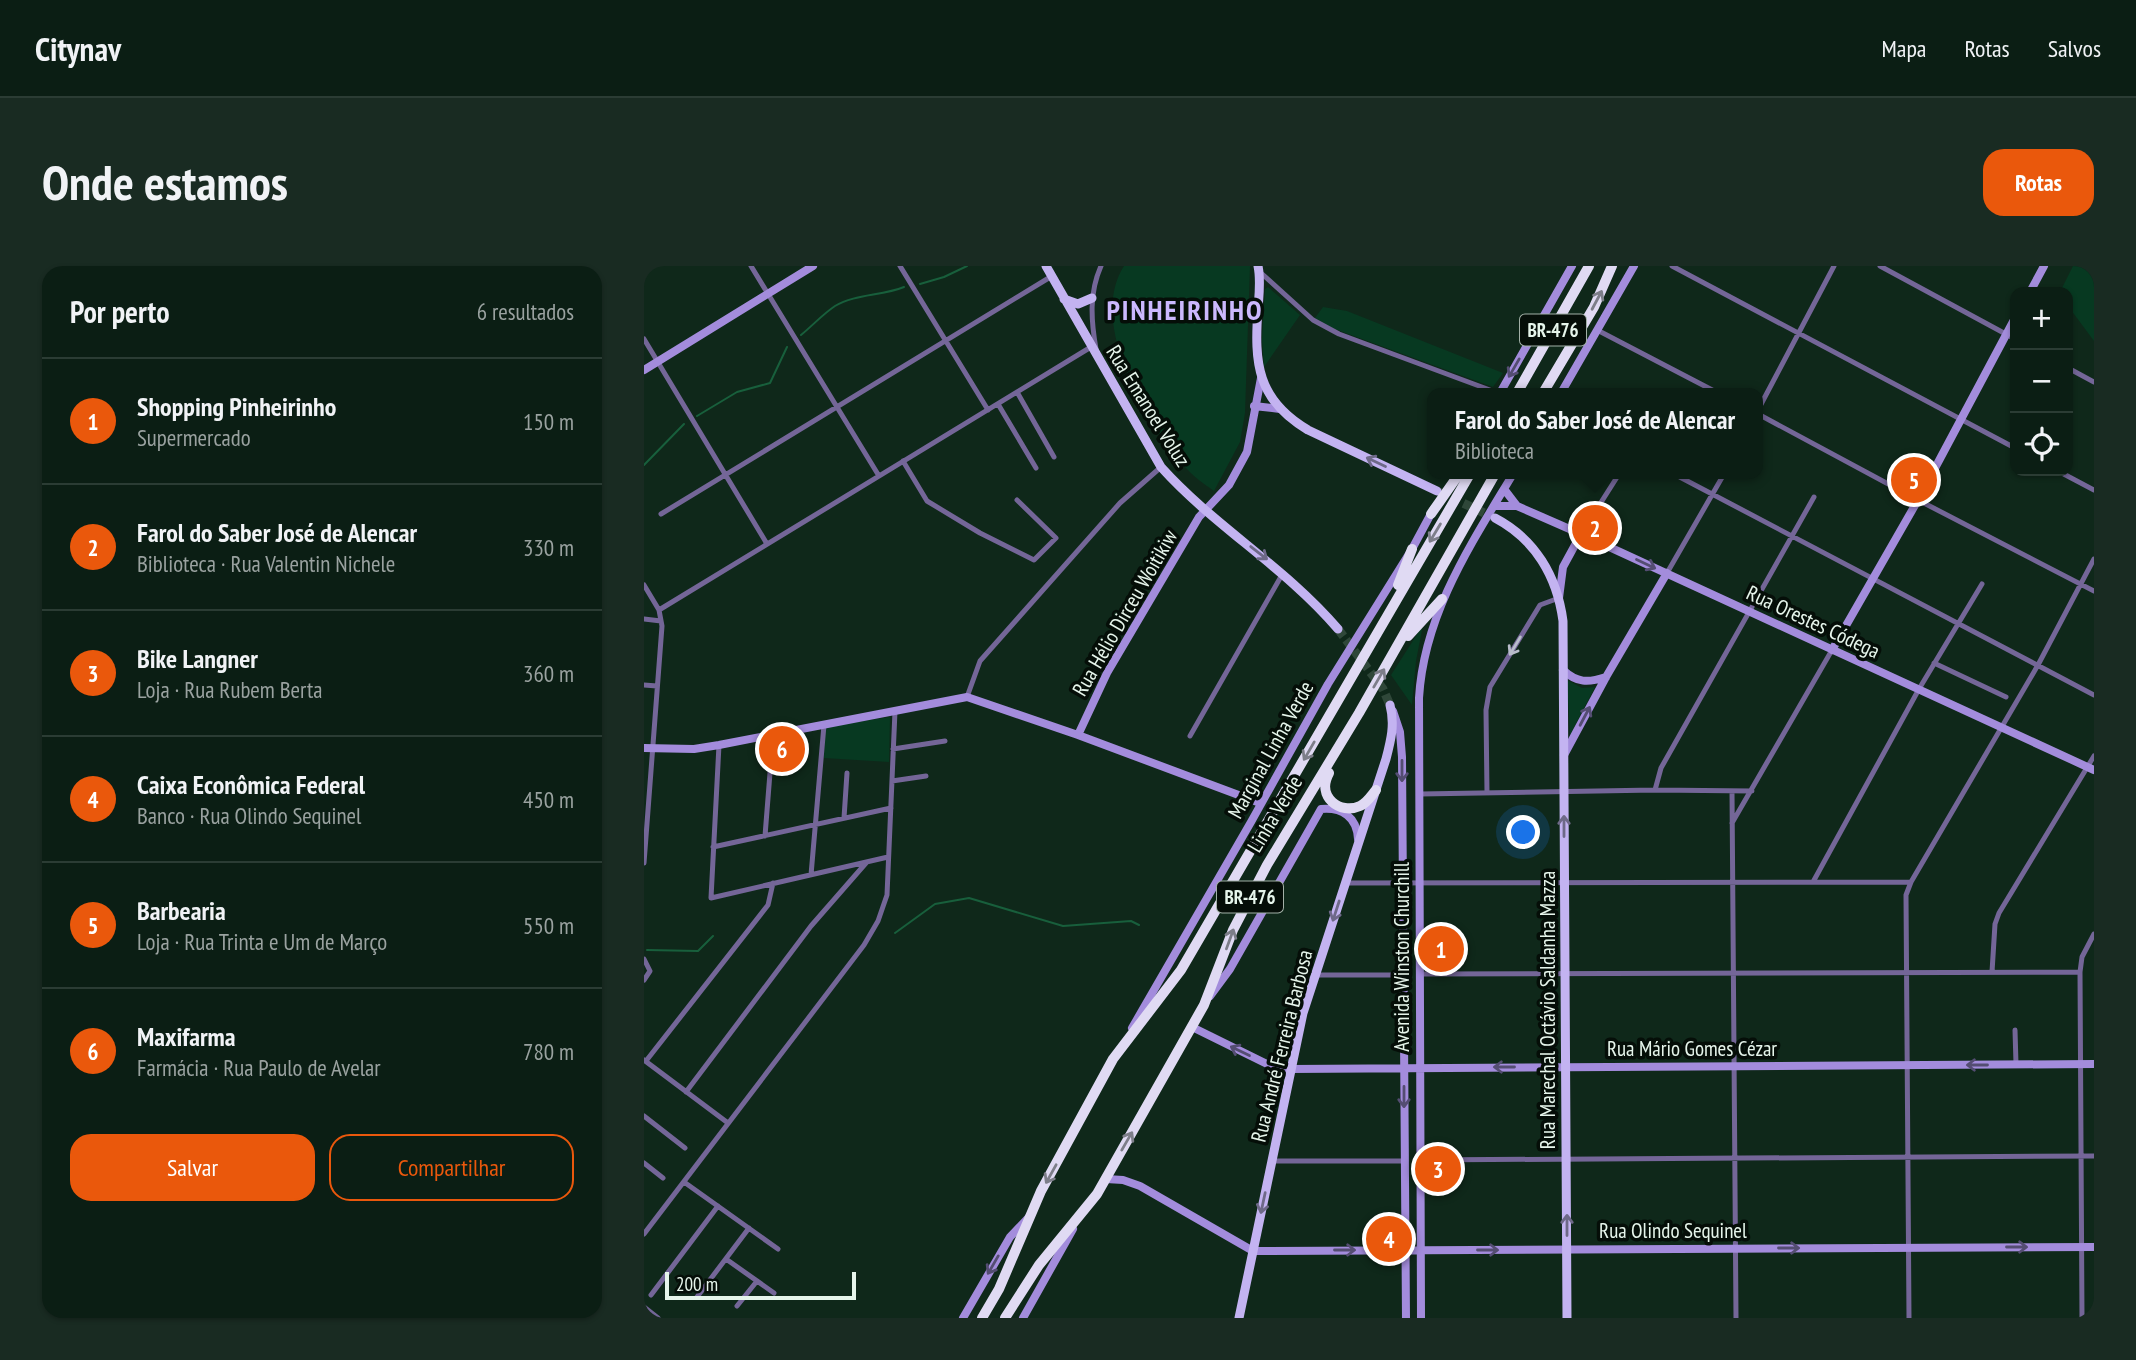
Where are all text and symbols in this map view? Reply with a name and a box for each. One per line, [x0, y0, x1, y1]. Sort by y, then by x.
text: Citynav [35, 27, 121, 70]
text: Mapa [1882, 33, 1926, 64]
text: Rotas [1964, 33, 2010, 64]
text: Salvos [2048, 33, 2101, 64]
button: Rotas [1983, 149, 2094, 216]
text: Onde estamos [42, 150, 288, 214]
map controls [2010, 287, 2073, 476]
button: + [2010, 287, 2073, 350]
district label: PINHEIRINHO [1106, 291, 1264, 328]
one-way arrow [1590, 291, 1604, 311]
text: Por perto [70, 292, 170, 331]
text: 6 resultados [477, 297, 574, 326]
road number: BR-476 [1520, 314, 1586, 346]
street label: Rua Emanoel Voluz [1100, 340, 1197, 472]
button: − [2010, 350, 2073, 413]
one-way arrow [1507, 357, 1520, 378]
popup [1427, 388, 1763, 479]
text: Shopping Pinheirinho [137, 390, 336, 423]
text: Farol do Saber José de Alencar [1455, 403, 1735, 436]
text: 1 [88, 407, 99, 436]
text: 150 m [523, 407, 574, 436]
button: locate [2010, 413, 2073, 476]
text: Supermercado [137, 423, 251, 452]
text: Biblioteca [1455, 436, 1534, 465]
pin: 5 [1891, 454, 1937, 506]
one-way arrow [1366, 455, 1387, 468]
pin: 2 [1572, 502, 1618, 554]
text: Farol do Saber José de Alencar [137, 516, 417, 549]
one-way arrow [1428, 522, 1442, 542]
street label: Rua Hélio Dirceu Woitikiw [1066, 524, 1183, 701]
text: 2 [88, 533, 99, 562]
text: 330 m [523, 533, 574, 562]
one-way arrow [1250, 545, 1268, 560]
text: Biblioteca · Rua Valentin Nichele [137, 549, 395, 578]
one-way arrow [1635, 558, 1656, 571]
street label: Rua Orestes Códega [1742, 579, 1884, 664]
one-way arrow [1508, 635, 1522, 655]
text: Bike Langner [137, 642, 258, 675]
text: 3 [88, 659, 99, 688]
text: 360 m [523, 659, 574, 688]
one-way arrow [1373, 669, 1387, 689]
text: Loja · Rua Rubem Berta [137, 675, 322, 704]
street label: Marginal Linha Verde [1223, 677, 1319, 823]
one-way arrow [1579, 706, 1592, 727]
pin: 6 [759, 723, 805, 775]
one-way arrow [1302, 740, 1316, 760]
one-way arrow [1395, 760, 1409, 783]
text: Caixa Econômica Federal [137, 768, 365, 801]
street label: Linha Verde [1242, 771, 1308, 857]
text: 4 [88, 785, 99, 814]
text: 450 m [523, 785, 574, 814]
text: Banco · Rua Olindo Sequinel [137, 801, 361, 830]
your location [1506, 815, 1540, 849]
one-way arrow [1557, 815, 1571, 838]
street label: Avenida Winston Churchill [1388, 862, 1415, 1052]
street label: Rua Marechal Octávio Saldanha Mazza [1534, 871, 1561, 1149]
road number: BR-476 [1217, 882, 1283, 912]
text: Barbearia [137, 894, 226, 927]
one-way arrow [1329, 900, 1342, 922]
text: 5 [88, 911, 99, 940]
text: 550 m [523, 911, 574, 940]
pin: 1 [1418, 923, 1464, 975]
text: Loja · Rua Trinta e Um de Março [137, 927, 387, 956]
one-way arrow [1224, 928, 1237, 950]
street label: Rua André Ferreira Barbosa [1245, 947, 1318, 1145]
text: Maxifarma [137, 1020, 236, 1053]
street label: Rua Mário Gomes Cézar [1607, 1035, 1777, 1062]
text: 6 [88, 1037, 99, 1066]
text: 780 m [523, 1037, 574, 1066]
one-way arrow [1230, 1044, 1251, 1058]
text: Farmácia · Rua Paulo de Avelar [137, 1053, 381, 1082]
one-way arrow [1966, 1058, 1989, 1072]
one-way arrow [1493, 1060, 1516, 1074]
one-way arrow [1397, 1085, 1411, 1108]
one-way arrow [1120, 1132, 1134, 1152]
button: Salvar [70, 1134, 315, 1201]
button: Compartilhar [329, 1134, 574, 1201]
pin: 3 [1415, 1143, 1461, 1195]
one-way arrow [1044, 1163, 1057, 1184]
one-way arrow [1255, 1191, 1269, 1214]
pin: 4 [1366, 1213, 1412, 1265]
one-way arrow [1560, 1214, 1574, 1237]
street label: Rua Olindo Sequinel [1599, 1217, 1747, 1244]
one-way arrow [2005, 1240, 2028, 1254]
one-way arrow [1777, 1241, 1800, 1255]
one-way arrow [1334, 1243, 1357, 1257]
one-way arrow [1476, 1243, 1499, 1257]
one-way arrow [986, 1255, 1000, 1275]
scale bar [665, 1269, 856, 1301]
text: 200 m [676, 1272, 718, 1296]

